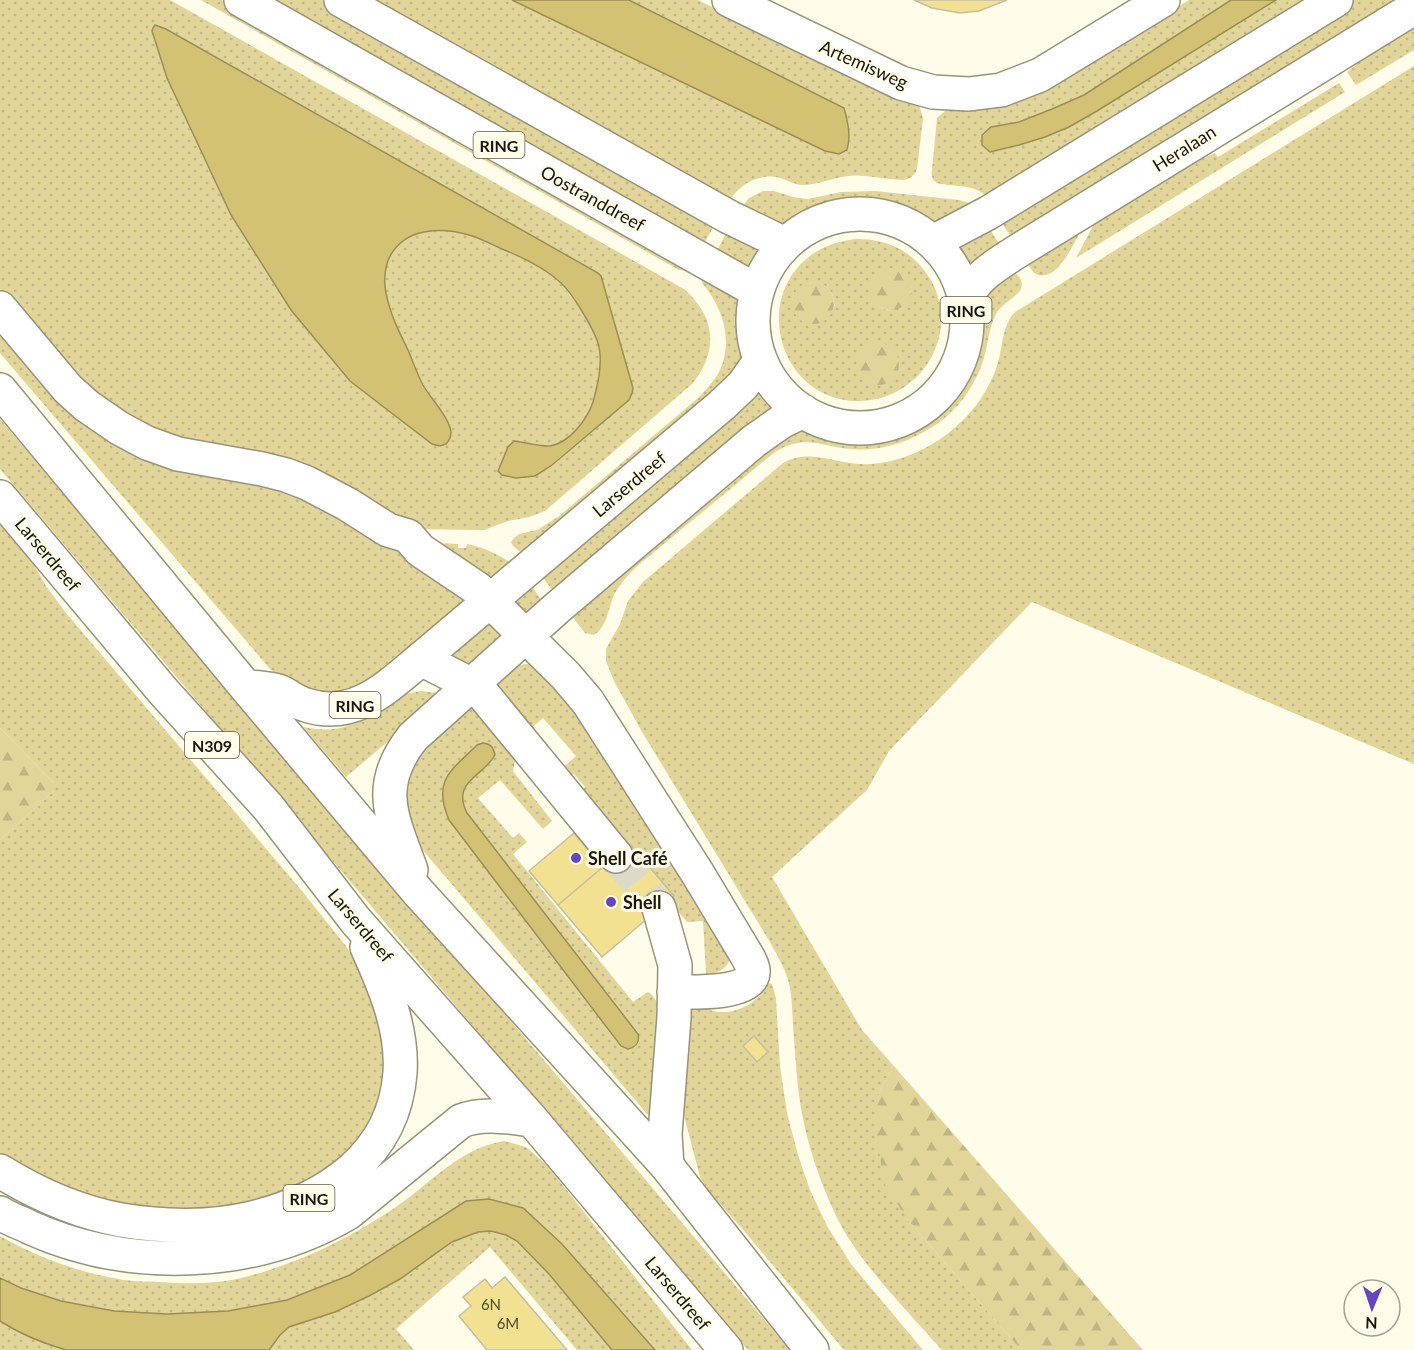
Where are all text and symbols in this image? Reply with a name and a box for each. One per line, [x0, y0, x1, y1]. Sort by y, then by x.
street label: Artemisweg [816, 35, 912, 93]
street label: Heralaan [1148, 120, 1220, 176]
road number: RING [474, 132, 524, 158]
street label: Oostranddreef [537, 160, 650, 236]
road number: RING [940, 297, 992, 323]
street label: Larserdreef [588, 446, 671, 521]
street label: Larserdreef [11, 513, 86, 596]
road number: RING [330, 692, 380, 718]
road number: N309 [185, 732, 239, 758]
place label: Shell Café [588, 847, 668, 869]
marker: Shell Café [569, 851, 583, 865]
street label: Larserdreef [324, 884, 399, 967]
place label: Shell [623, 891, 661, 913]
marker: Shell [604, 895, 618, 909]
road number: RING [284, 1185, 334, 1211]
street label: Larserdreef [641, 1252, 716, 1335]
north arrow [1342, 1278, 1402, 1338]
house number: 6N [481, 1295, 501, 1313]
house number: 6M [497, 1314, 519, 1332]
text: N [1365, 1314, 1378, 1333]

